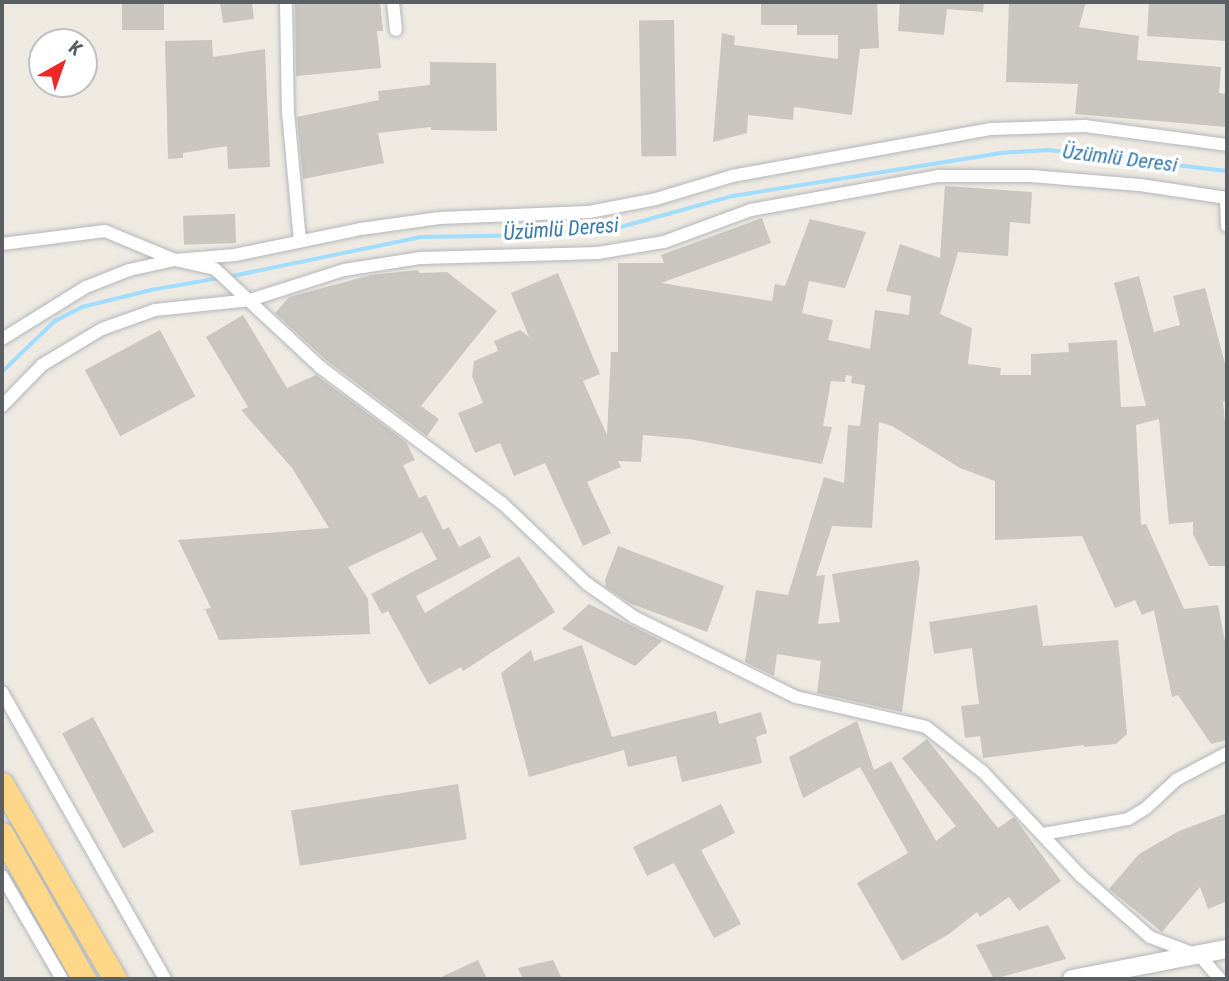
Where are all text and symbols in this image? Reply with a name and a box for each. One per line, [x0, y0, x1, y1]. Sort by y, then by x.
north arrow [28, 28, 98, 98]
text: K [64, 36, 87, 60]
water label: Üzümlü Deresi [1061, 138, 1179, 178]
water label: Üzümlü Deresi [502, 212, 620, 246]

